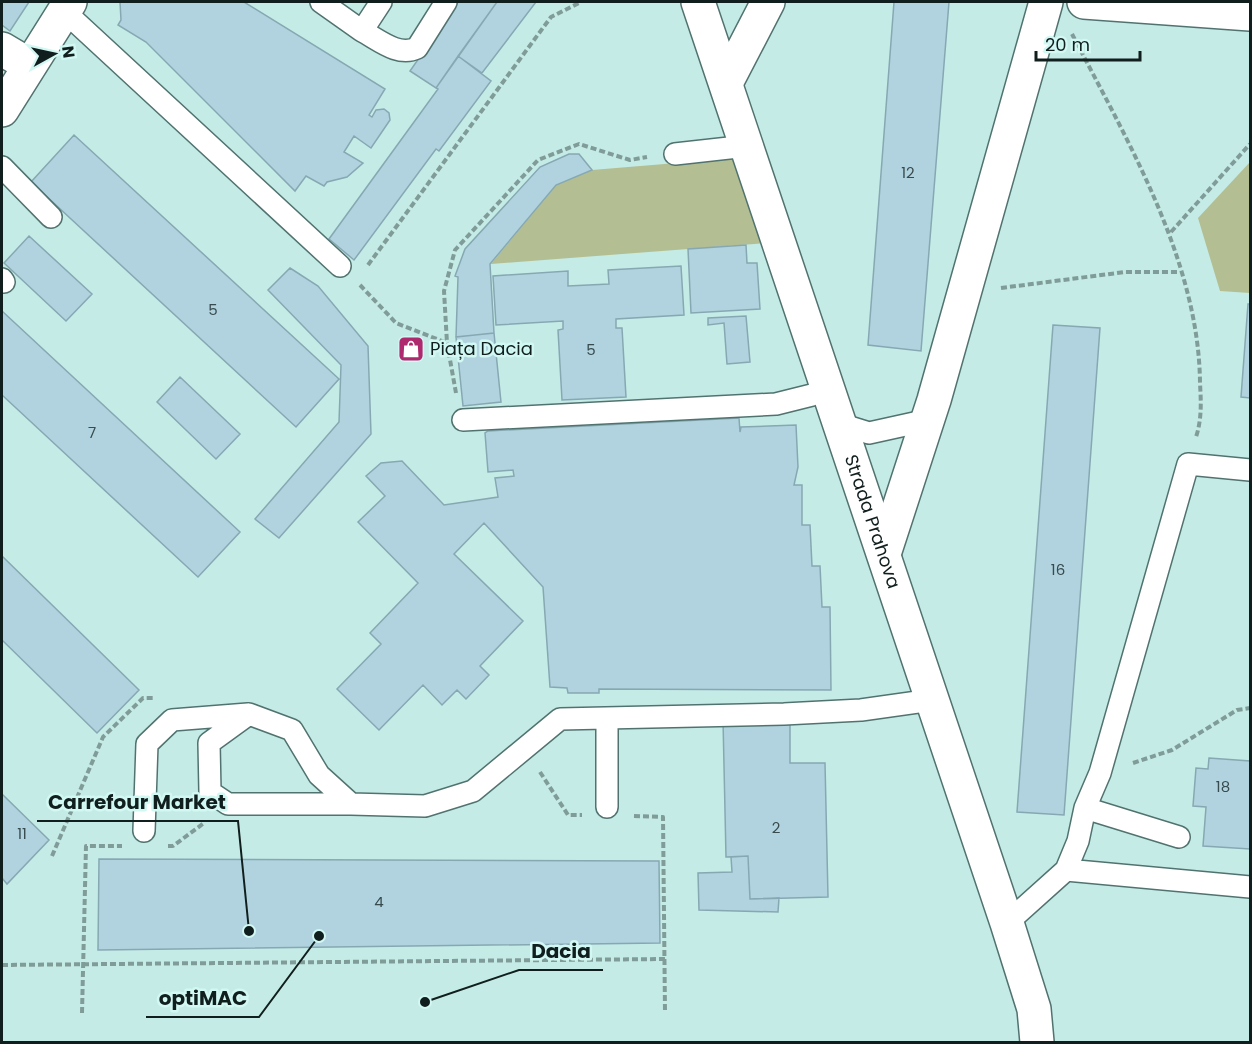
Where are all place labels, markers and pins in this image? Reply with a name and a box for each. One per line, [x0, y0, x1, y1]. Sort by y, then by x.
shop icon: Piața Dacia [396, 334, 426, 364]
place label: Piața Dacia [430, 336, 533, 361]
callout: Carrefour Market [37, 783, 238, 821]
callout: Dacia [519, 932, 603, 970]
callout: optiMAC [146, 979, 259, 1017]

